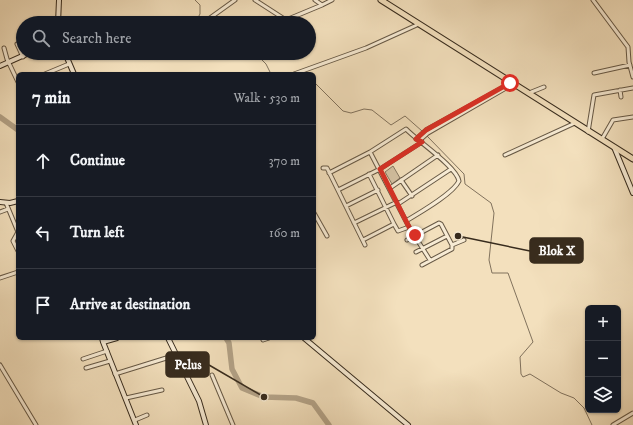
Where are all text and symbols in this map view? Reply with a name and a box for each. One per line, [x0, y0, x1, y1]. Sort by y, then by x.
search box [16, 16, 316, 60]
icon: search [30, 27, 52, 49]
text: Search here [62, 29, 131, 48]
route start [501, 74, 519, 92]
text: 7 min [32, 87, 71, 109]
text: Walk · 530 m [233, 90, 300, 106]
icon: ahead [32, 150, 54, 172]
text: Continue [70, 151, 125, 170]
text: 370 m [269, 153, 300, 169]
icon: left [32, 222, 54, 244]
text: Turn left [70, 223, 124, 242]
text: 160 m [269, 225, 300, 241]
route end [406, 226, 424, 244]
callout: Blok X [530, 238, 583, 263]
text: Blok X [539, 243, 576, 259]
icon: arrive [32, 294, 54, 316]
text: Arrive at destination [70, 295, 190, 314]
map controls [585, 305, 621, 413]
button: + [585, 305, 621, 341]
button: − [585, 341, 621, 377]
callout: Pelus [166, 352, 209, 377]
text: Pelus [174, 357, 202, 373]
button: layers [585, 377, 621, 413]

